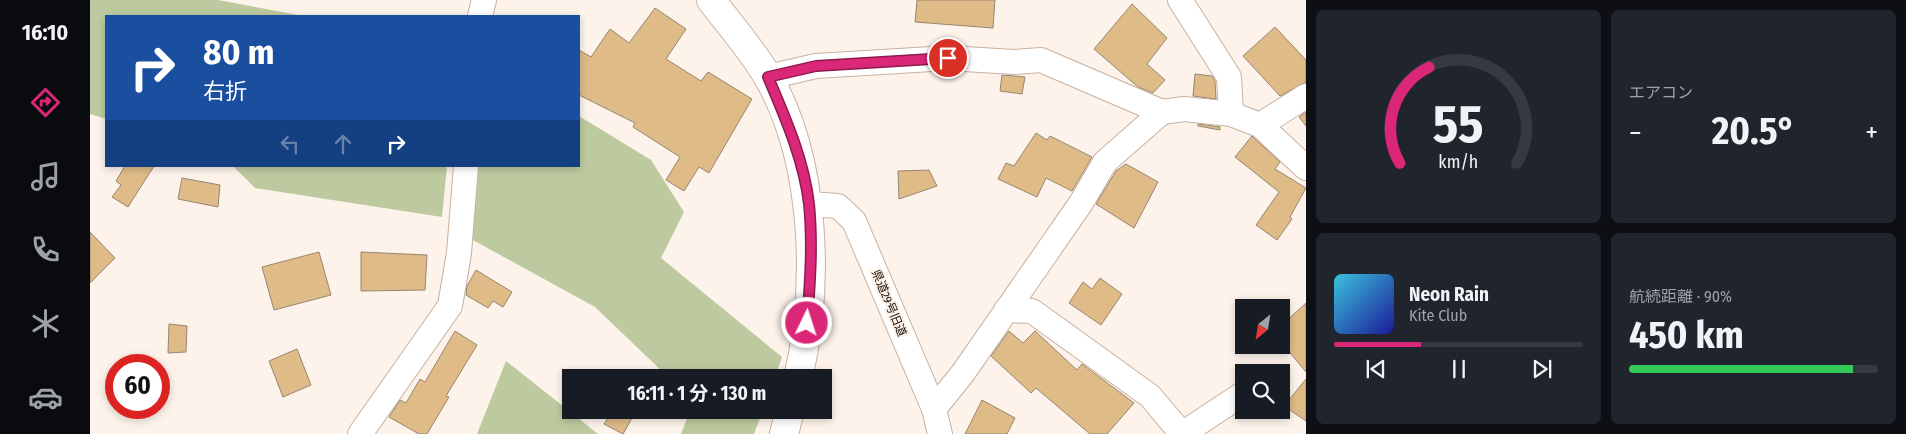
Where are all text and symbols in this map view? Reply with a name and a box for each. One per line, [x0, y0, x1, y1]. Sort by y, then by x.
text: 16:10 [22, 19, 68, 46]
text: 80 m [203, 31, 275, 73]
icon: right [120, 35, 185, 100]
pin [927, 37, 969, 79]
icon: arrive [934, 44, 962, 72]
text: 右折 [203, 78, 247, 105]
text: エアコン [1629, 83, 1693, 102]
icon: directions [28, 85, 63, 120]
text: 55 [1433, 93, 1484, 156]
text: 20.5° [1712, 108, 1795, 154]
text: − [1629, 116, 1642, 149]
text: + [1865, 116, 1878, 149]
icon: left [276, 130, 304, 158]
icon: ahead [329, 130, 357, 158]
icon: right [382, 130, 410, 158]
text: km/h [1439, 151, 1478, 173]
icon: music [28, 159, 63, 194]
icon: phone [28, 232, 63, 267]
street label: 県道29号旧道 [869, 268, 909, 338]
text: Neon Rain [1409, 283, 1489, 306]
text: 航続距離 · 90% [1629, 287, 1732, 306]
position arrow [780, 296, 832, 348]
north arrow [1235, 299, 1290, 354]
map controls [1235, 299, 1290, 419]
icon: climate [28, 306, 63, 341]
text: Kite Club [1409, 306, 1467, 325]
text: 450 km [1629, 312, 1744, 358]
speed limit sign: 60 [105, 354, 170, 419]
icon: previous [1362, 355, 1390, 383]
icon: pause [1445, 355, 1473, 383]
icon: next [1528, 355, 1556, 383]
button: search [1235, 364, 1290, 419]
icon: car [28, 380, 63, 415]
text: 16:11 · 1 分 · 130 m [628, 382, 766, 405]

